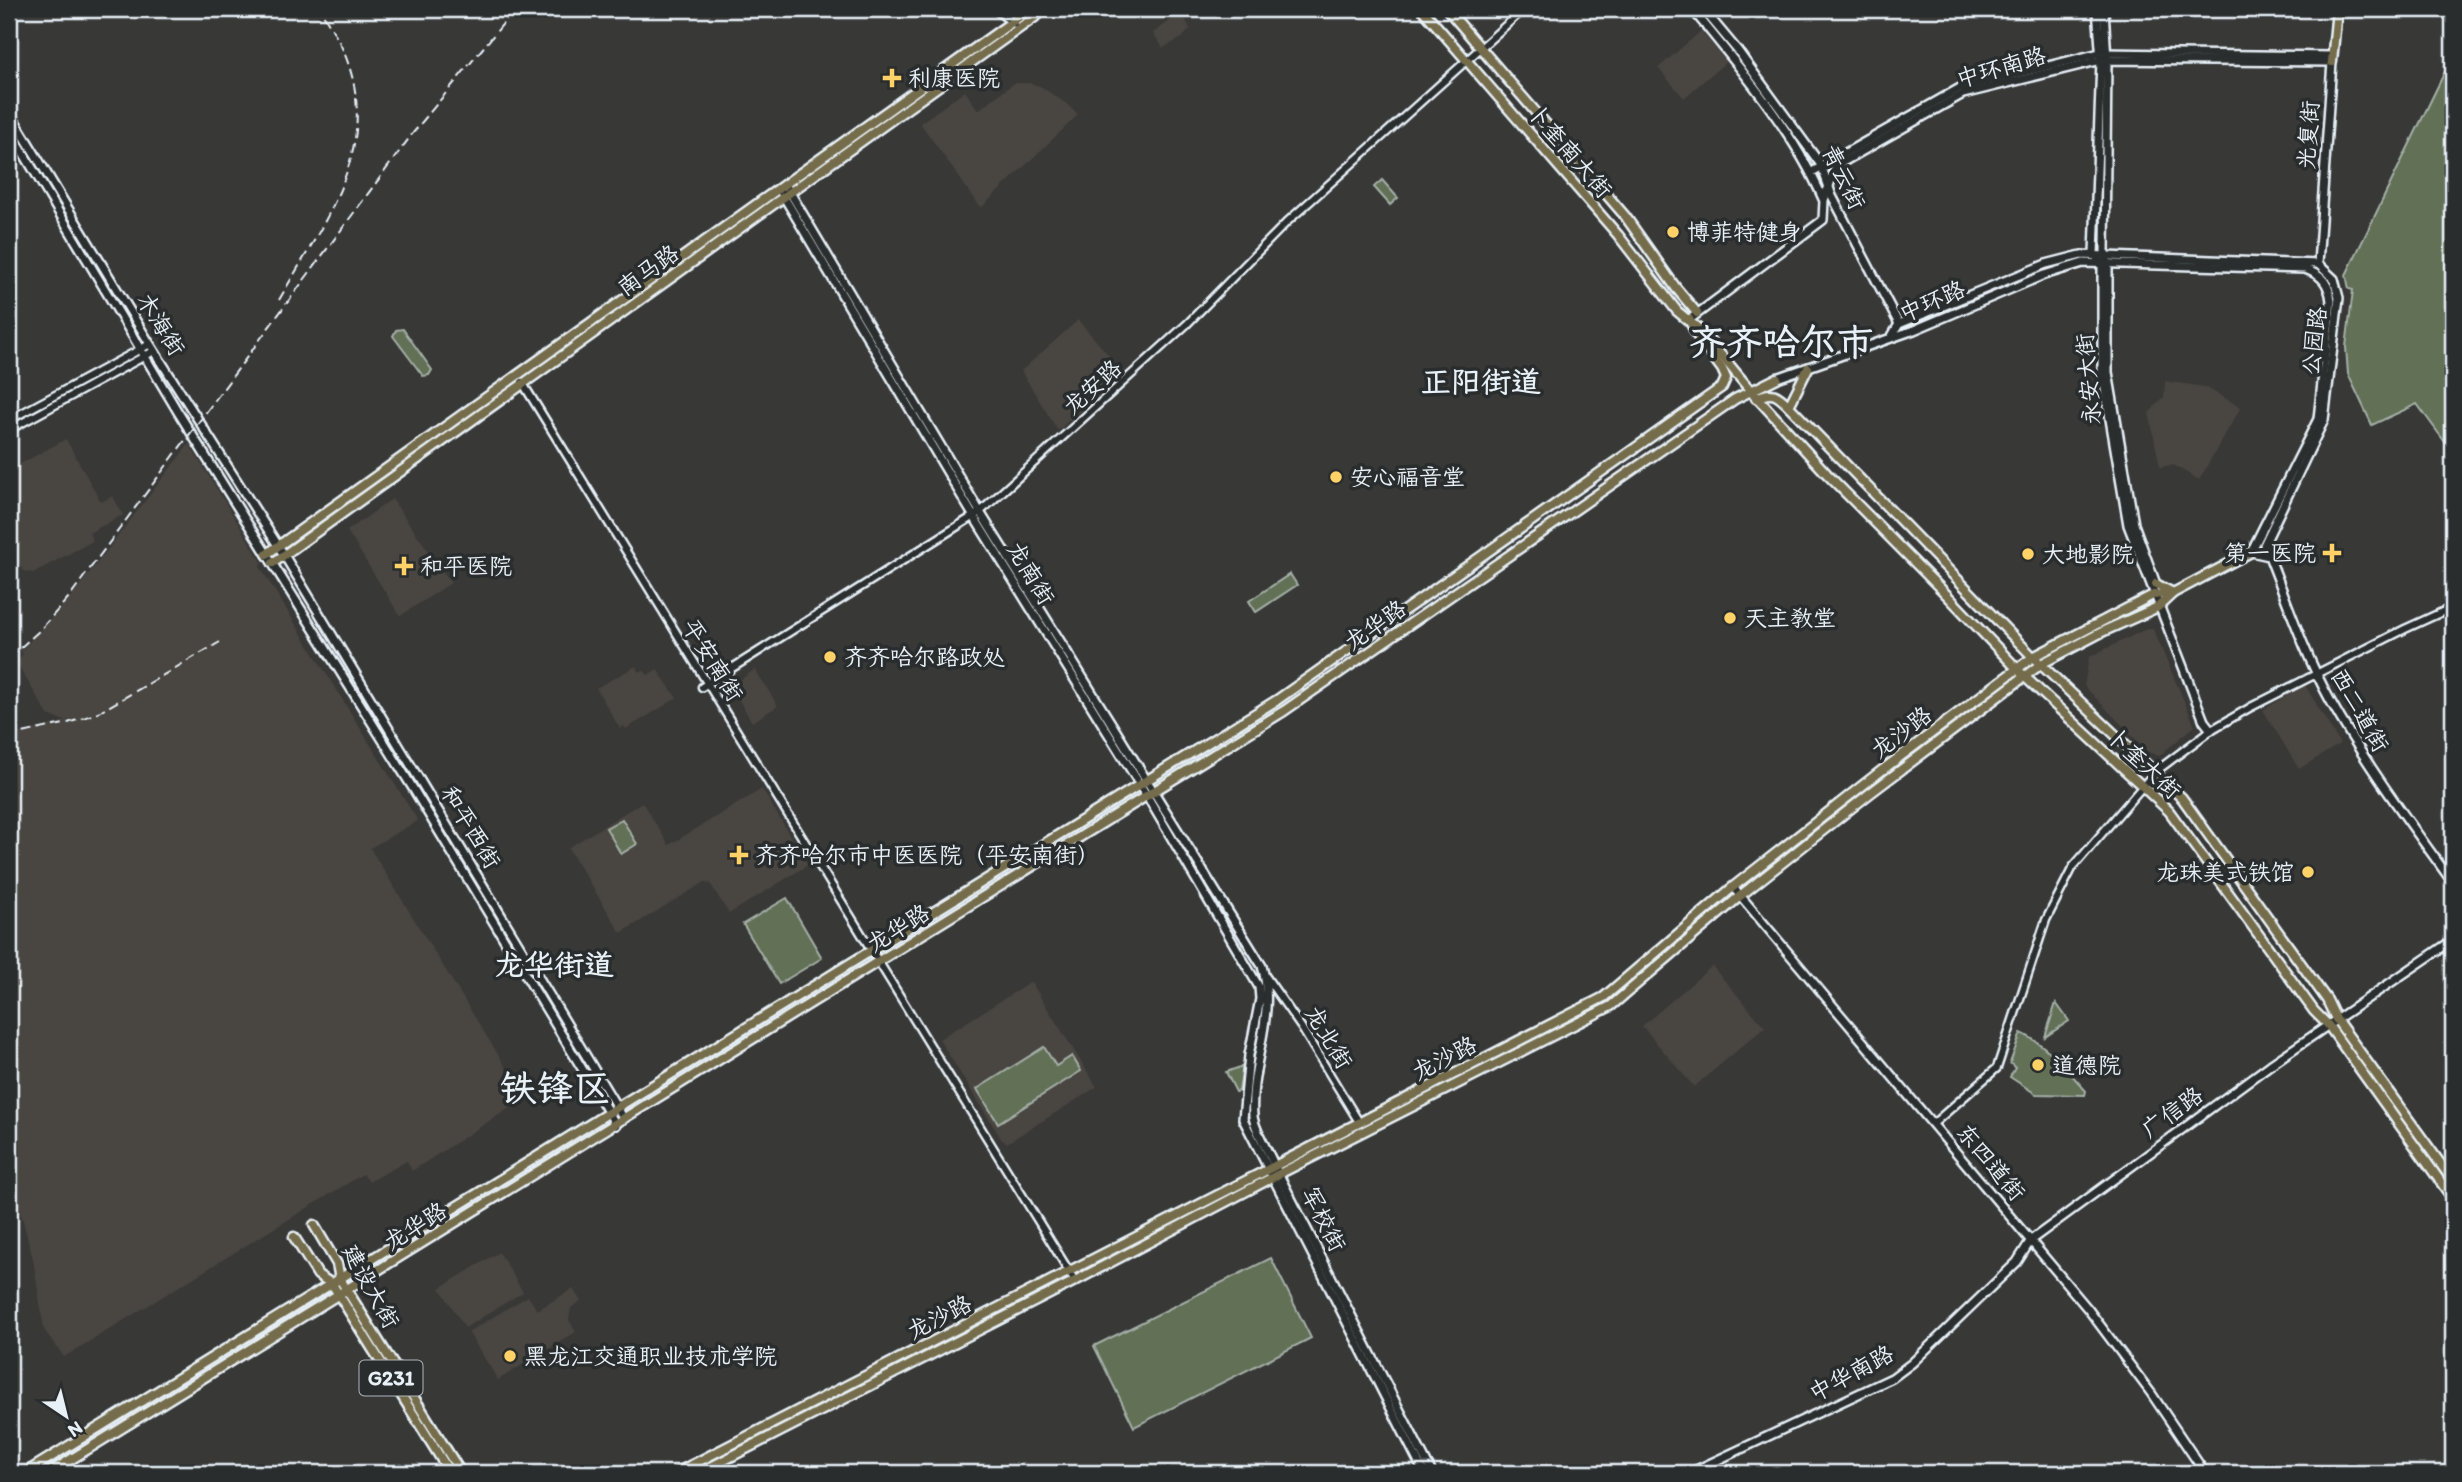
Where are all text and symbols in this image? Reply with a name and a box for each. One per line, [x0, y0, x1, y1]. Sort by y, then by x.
street label: 中环南路 [1953, 41, 2049, 93]
place label: 利康医院 [908, 64, 1000, 92]
marker: 利康医院 [882, 68, 902, 88]
street label: 卜奎南大街 [1522, 98, 1618, 204]
street label: 光复街 [2292, 100, 2324, 170]
street label: 青云街 [1816, 140, 1872, 214]
place label: 博菲特健身 [1687, 218, 1802, 246]
marker: 博菲特健身 [1665, 224, 1681, 240]
street label: 南马路 [612, 238, 684, 302]
street label: 中环路 [1895, 275, 1969, 327]
street label: 木海街 [131, 287, 191, 361]
street label: 公园路 [2296, 305, 2332, 377]
district label: 齐齐哈尔市 [1689, 320, 1874, 364]
street label: 永安大街 [2070, 332, 2106, 426]
street label: 龙安路 [1057, 354, 1127, 420]
district label: 正阳街道 [1421, 363, 1541, 400]
place label: 安心福音堂 [1350, 463, 1465, 491]
marker: 安心福音堂 [1328, 469, 1344, 485]
street label: 龙南街 [1001, 536, 1061, 610]
place label: 第一医院 [2224, 539, 2316, 567]
place label: 大地影院 [2042, 540, 2134, 568]
marker: 第一医院 [2322, 543, 2342, 563]
marker: 大地影院 [2020, 546, 2036, 562]
place label: 和平医院 [420, 552, 512, 580]
marker: 和平医院 [394, 556, 414, 576]
street label: 龙华路 [1339, 594, 1411, 656]
place label: 天主教堂 [1744, 604, 1836, 632]
marker: 天主教堂 [1722, 610, 1738, 626]
street label: 平安南街 [677, 614, 749, 706]
place label: 齐齐哈尔路政处 [844, 643, 1005, 671]
marker: 齐齐哈尔路政处 [822, 649, 838, 665]
street label: 西二道街 [2325, 663, 2395, 757]
street label: 龙沙路 [1865, 700, 1937, 764]
street label: 卜奎大街 [2101, 721, 2187, 805]
street label: 和平西街 [435, 780, 507, 874]
place label: 齐齐哈尔市中医医院（平安南街） [755, 841, 1100, 869]
marker: 齐齐哈尔市中医医院（平安南街） [729, 845, 749, 865]
place label: 龙珠美式铁馆 [2156, 858, 2294, 886]
marker: 龙珠美式铁馆 [2300, 864, 2316, 880]
street label: 龙华路 [861, 898, 935, 958]
district label: 龙华街道 [494, 946, 614, 983]
street label: 龙北街 [1299, 1000, 1359, 1074]
street label: 龙沙路 [1407, 1030, 1481, 1086]
place label: 道德院 [2052, 1051, 2121, 1079]
marker: 道德院 [2030, 1057, 2046, 1073]
district label: 铁锋区 [500, 1066, 611, 1110]
street label: 广信路 [2136, 1080, 2208, 1144]
street label: 东四道街 [1951, 1118, 2031, 1206]
street label: 军校街 [1296, 1182, 1352, 1256]
street label: 龙华路 [378, 1196, 452, 1256]
street label: 建设大街 [336, 1239, 406, 1333]
street label: 龙沙路 [902, 1289, 976, 1345]
street label: 中华南路 [1804, 1339, 1898, 1407]
place label: 黑龙江交通职业技术学院 [524, 1342, 777, 1370]
marker: 黑龙江交通职业技术学院 [502, 1348, 518, 1364]
road number: G231 [360, 1360, 422, 1396]
north arrow [32, 1380, 102, 1450]
text: N [64, 1416, 87, 1443]

